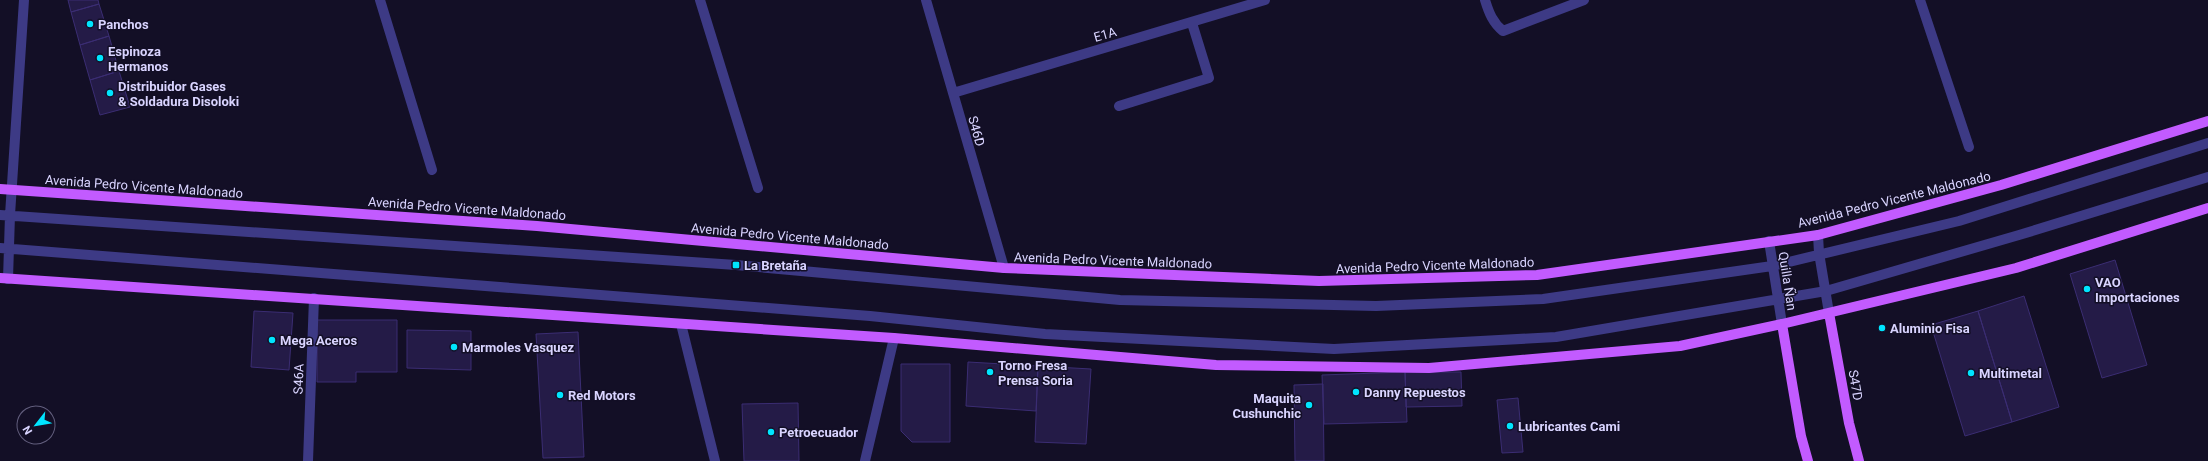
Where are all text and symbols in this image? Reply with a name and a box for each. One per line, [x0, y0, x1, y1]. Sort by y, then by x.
place label: Panchos [98, 17, 149, 32]
marker: Panchos [85, 19, 95, 29]
street label: E1A [1092, 24, 1119, 45]
place label: Espinoza Hermanos [108, 44, 169, 74]
marker: Espinoza Hermanos [95, 53, 105, 63]
place label: Distribuidor Gases & Soldadura Disoloki [118, 79, 239, 109]
marker: Distribuidor Gases & Soldadura Disoloki [105, 88, 115, 98]
street label: S46D [965, 114, 988, 148]
street label: Avenida Pedro Vicente Maldonado [1796, 168, 1992, 231]
street label: Avenida Pedro Vicente Maldonado [44, 172, 244, 201]
street label: Avenida Pedro Vicente Maldonado [367, 194, 567, 223]
street label: Avenida Pedro Vicente Maldonado [690, 220, 889, 253]
street label: Avenida Pedro Vicente Maldonado [1014, 250, 1212, 271]
street label: Quilla Ñan [1775, 250, 1801, 312]
street label: Avenida Pedro Vicente Maldonado [1336, 255, 1534, 276]
place label: La Bretaña [744, 258, 807, 273]
marker: La Bretaña [731, 260, 741, 270]
place label: VAO Importaciones [2095, 275, 2180, 305]
marker: VAO Importaciones [2082, 284, 2092, 294]
place label: Aluminio Fisa [1890, 321, 1970, 336]
marker: Aluminio Fisa [1877, 323, 1887, 333]
place label: Mega Aceros [280, 333, 357, 348]
marker: Mega Aceros [267, 335, 277, 345]
place label: Marmoles Vasquez [462, 340, 575, 355]
marker: Marmoles Vasquez [449, 342, 459, 352]
place label: Torno Fresa Prensa Soria [998, 358, 1073, 388]
street label: S46A [290, 363, 307, 395]
place label: Multimetal [1979, 366, 2042, 381]
marker: Torno Fresa Prensa Soria [985, 367, 995, 377]
marker: Multimetal [1966, 368, 1976, 378]
street label: S47D [1845, 369, 1866, 402]
place label: Danny Repuestos [1364, 385, 1466, 400]
marker: Danny Repuestos [1351, 387, 1361, 397]
place label: Red Motors [568, 388, 636, 403]
marker: Red Motors [555, 390, 565, 400]
place label: Maquita Cushunchic [1232, 391, 1301, 421]
marker: Maquita Cushunchic [1304, 400, 1314, 410]
north arrow [16, 405, 56, 445]
place label: Lubricantes Cami [1518, 419, 1620, 434]
marker: Lubricantes Cami [1505, 421, 1515, 431]
text: N [20, 423, 35, 437]
place label: Petroecuador [779, 425, 858, 440]
marker: Petroecuador [766, 427, 776, 437]

